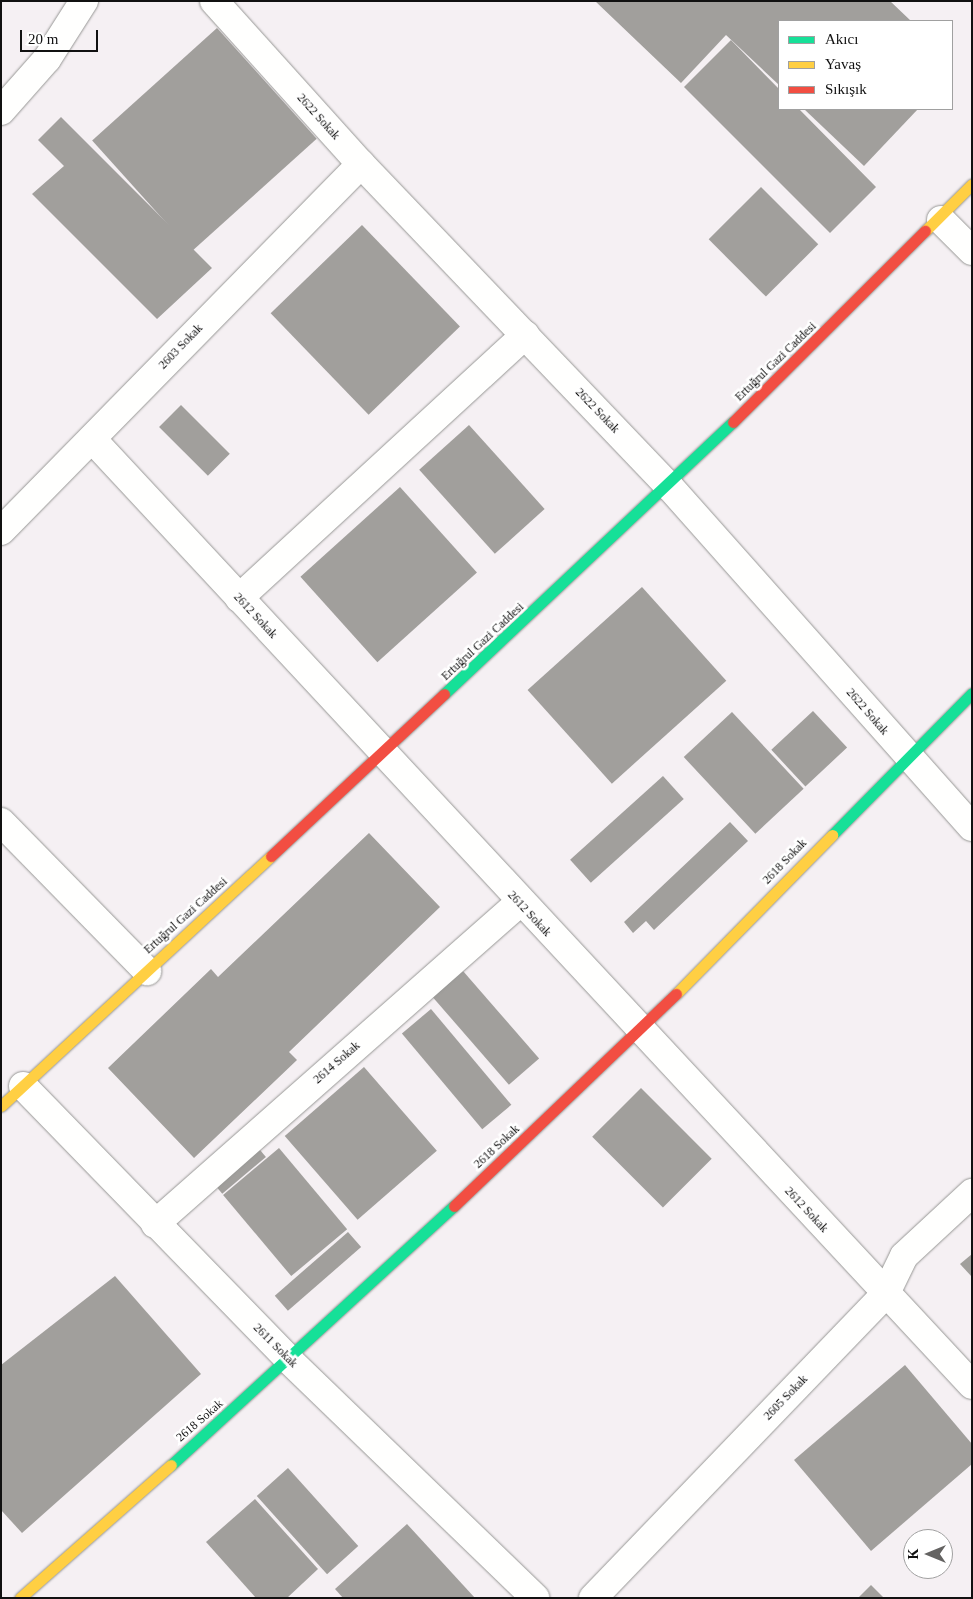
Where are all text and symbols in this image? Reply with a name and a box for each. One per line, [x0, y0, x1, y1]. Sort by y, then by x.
scale bar [22, 20, 100, 52]
legend [778, 20, 953, 110]
text: 20 m [28, 31, 58, 47]
text: Akıcı [825, 31, 858, 47]
text: Yavaş [825, 56, 861, 72]
text: Sıkışık [825, 81, 867, 97]
street label: 2622 Sokak [294, 91, 342, 143]
street label: Ertuğrul Gazi Caddesi [732, 320, 820, 404]
street label: 2603 Sokak [156, 321, 206, 373]
street label: 2622 Sokak [572, 385, 622, 437]
street label: 2612 Sokak [230, 590, 280, 642]
street label: Ertuğrul Gazi Caddesi [439, 600, 527, 684]
street label: 2622 Sokak [843, 686, 891, 738]
street label: 2618 Sokak [760, 836, 810, 888]
street label: Ertuğrul Gazi Caddesi [141, 875, 231, 957]
street label: 2612 Sokak [504, 888, 554, 940]
street label: 2614 Sokak [311, 1039, 363, 1087]
street label: 2618 Sokak [471, 1122, 523, 1172]
street label: 2612 Sokak [781, 1184, 831, 1236]
street label: 2611 Sokak [250, 1321, 300, 1371]
street label: 2605 Sokak [761, 1372, 811, 1424]
street label: 2618 Sokak [174, 1397, 226, 1445]
north arrow [903, 1529, 953, 1579]
text: K [906, 1549, 921, 1559]

